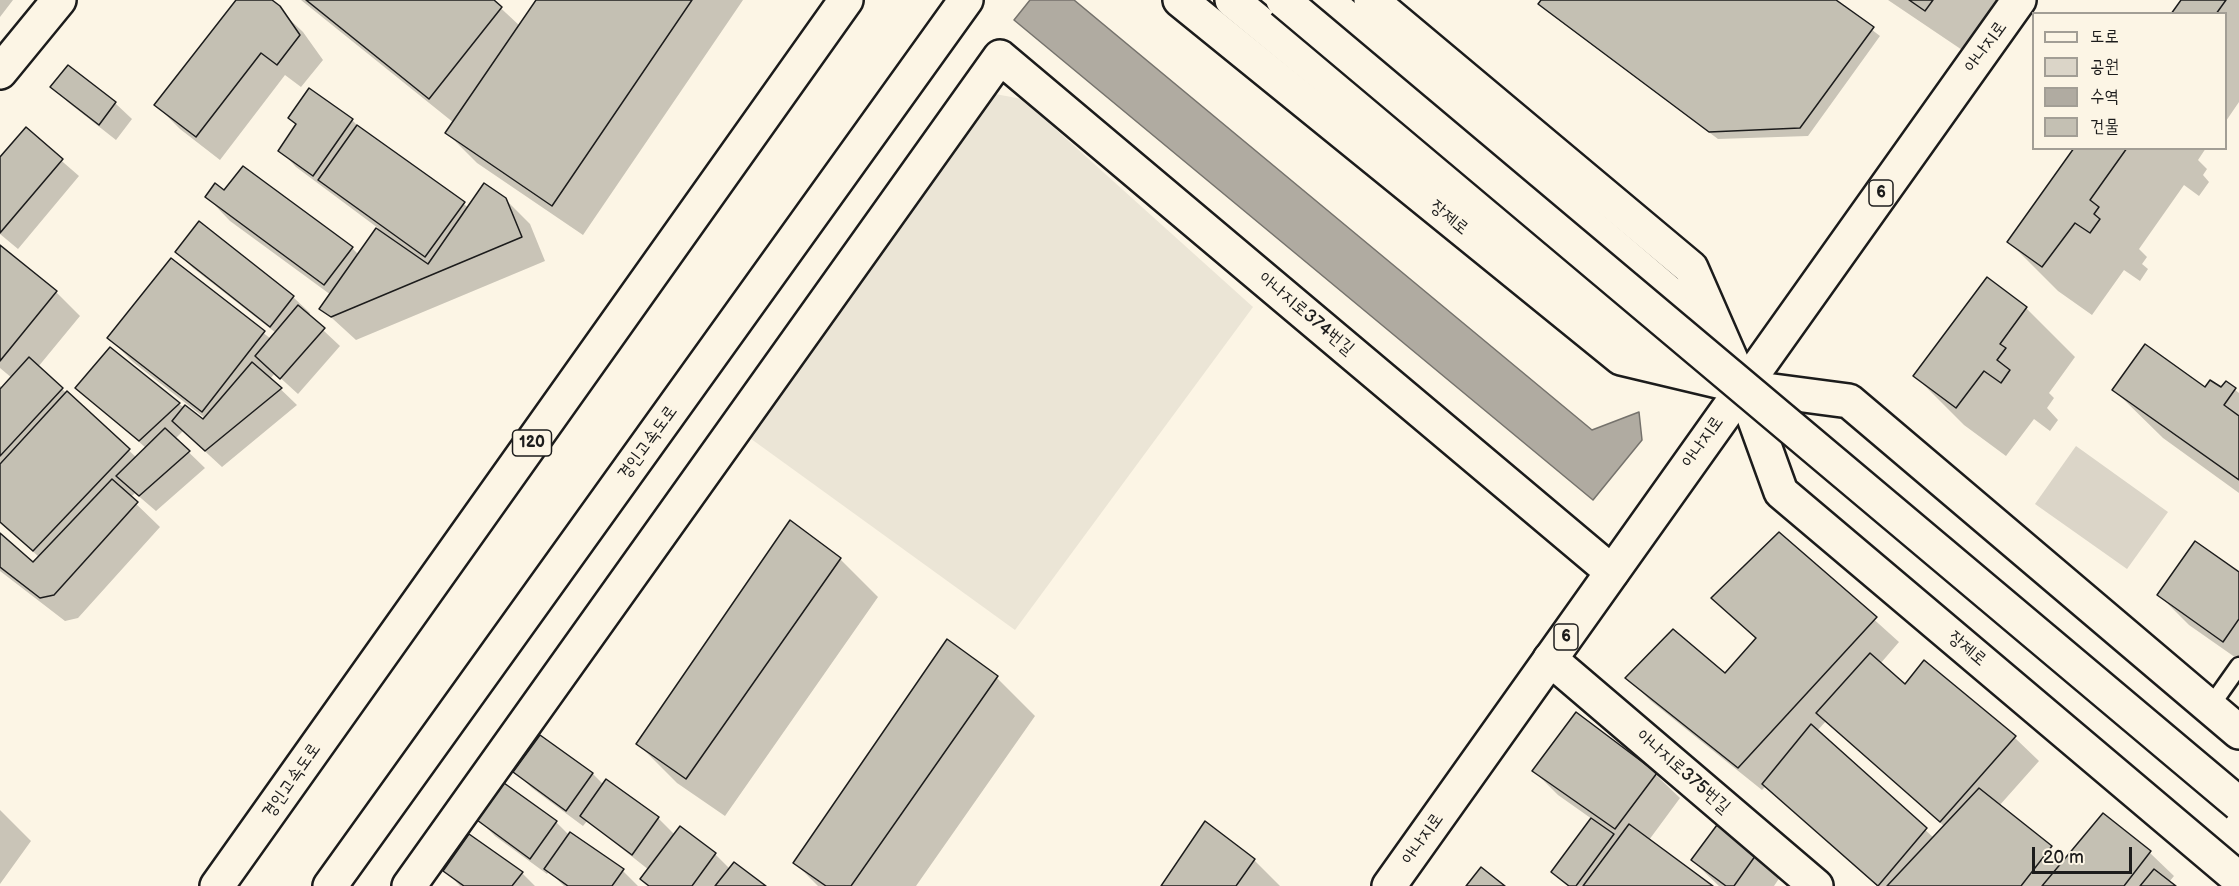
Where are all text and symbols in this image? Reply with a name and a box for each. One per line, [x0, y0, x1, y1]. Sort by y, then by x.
legend [2032, 12, 2227, 150]
street label: 아나지로 [1960, 17, 2012, 77]
text: 도로 [2090, 26, 2119, 47]
text: 공원 [2090, 56, 2119, 77]
text: 수역 [2090, 86, 2119, 107]
text: 건물 [2090, 116, 2119, 137]
road number: 6 [1869, 180, 1893, 206]
street label: 장제로 [1425, 196, 1473, 240]
street label: 아나지로374번길 [1254, 268, 1358, 360]
street label: 경인고속도로 [614, 401, 682, 485]
street label: 아나지로 [1678, 412, 1728, 472]
road number: 120 [512, 430, 552, 456]
road number: 6 [1554, 624, 1578, 650]
street label: 장제로 [1943, 627, 1991, 671]
street label: 아나지로375번길 [1632, 725, 1734, 819]
street label: 경인고속도로 [258, 739, 326, 823]
street label: 아나지로 [1398, 809, 1448, 869]
scale bar [2035, 835, 2136, 873]
text: 20 m [2043, 847, 2084, 868]

